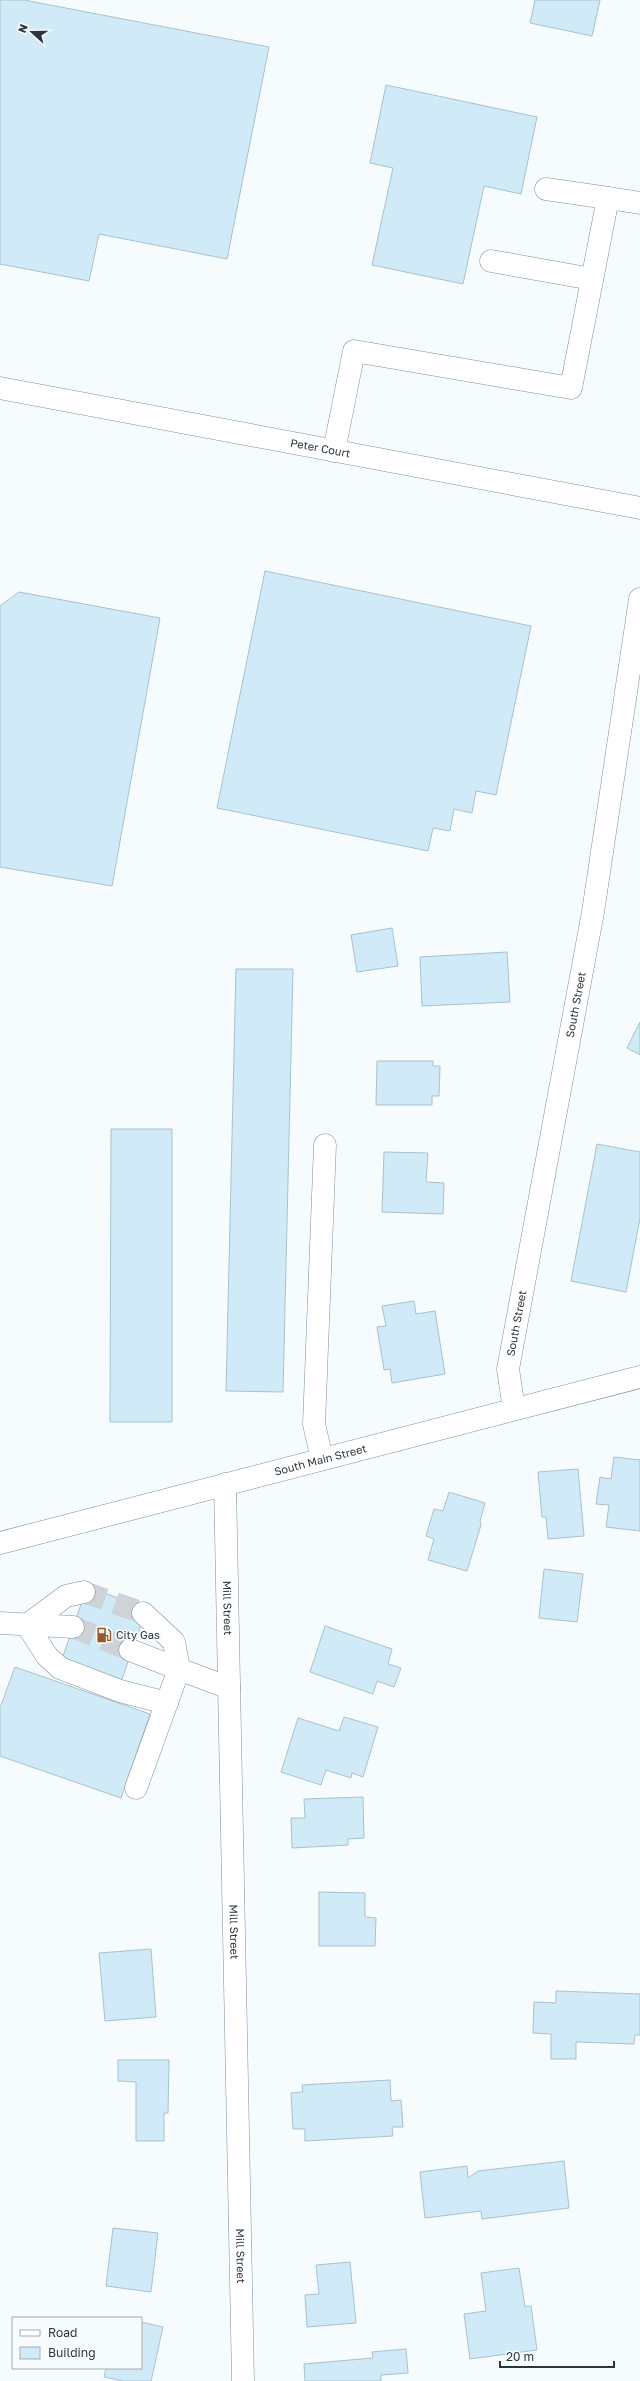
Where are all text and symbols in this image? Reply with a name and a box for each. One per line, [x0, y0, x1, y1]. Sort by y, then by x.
north arrow [12, 12, 52, 52]
text: N [15, 22, 30, 34]
street label: Peter Court [289, 436, 352, 460]
street label: South Street [563, 971, 588, 1039]
street label: South Street [504, 1289, 529, 1357]
street label: South Main Street [273, 1441, 368, 1478]
street label: Mill Street [221, 1580, 235, 1636]
fuel station icon: City Gas [95, 1626, 113, 1644]
place label: City Gas [116, 1628, 160, 1641]
street label: Mill Street [227, 1904, 242, 1959]
street label: Mill Street [234, 2228, 248, 2283]
legend [12, 2317, 142, 2369]
text: Road [48, 2325, 77, 2340]
scale bar [500, 2343, 614, 2369]
text: Building [48, 2345, 96, 2360]
text: 20 m [506, 2349, 534, 2364]

